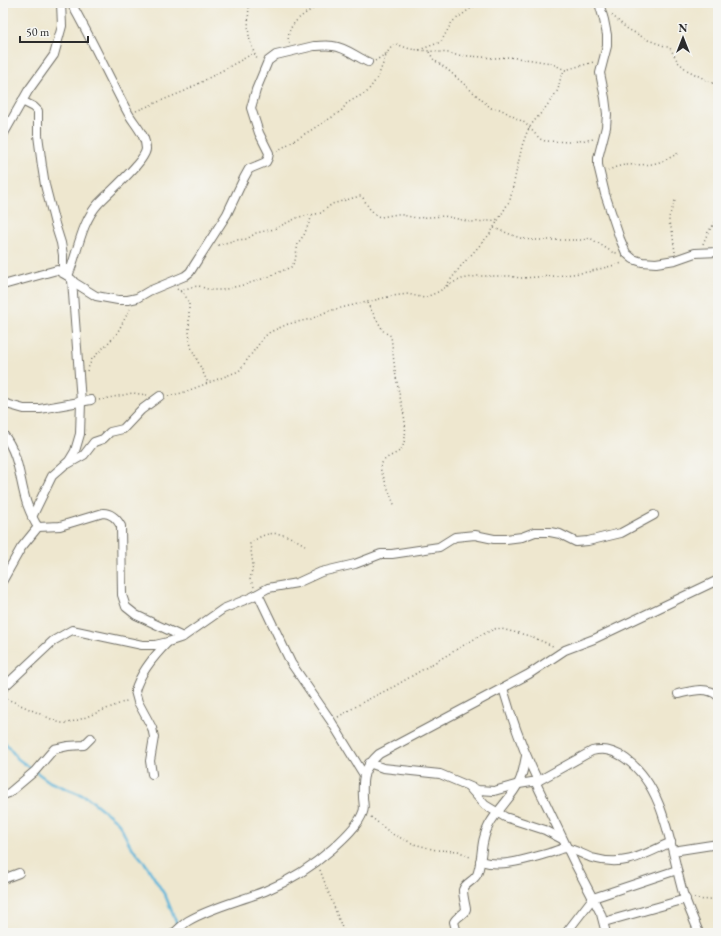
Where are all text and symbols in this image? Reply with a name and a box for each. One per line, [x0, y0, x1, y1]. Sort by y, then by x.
scale bar [20, 18, 88, 44]
north arrow [663, 18, 703, 58]
text: N [679, 21, 688, 35]
text: 50 m [26, 24, 50, 40]

